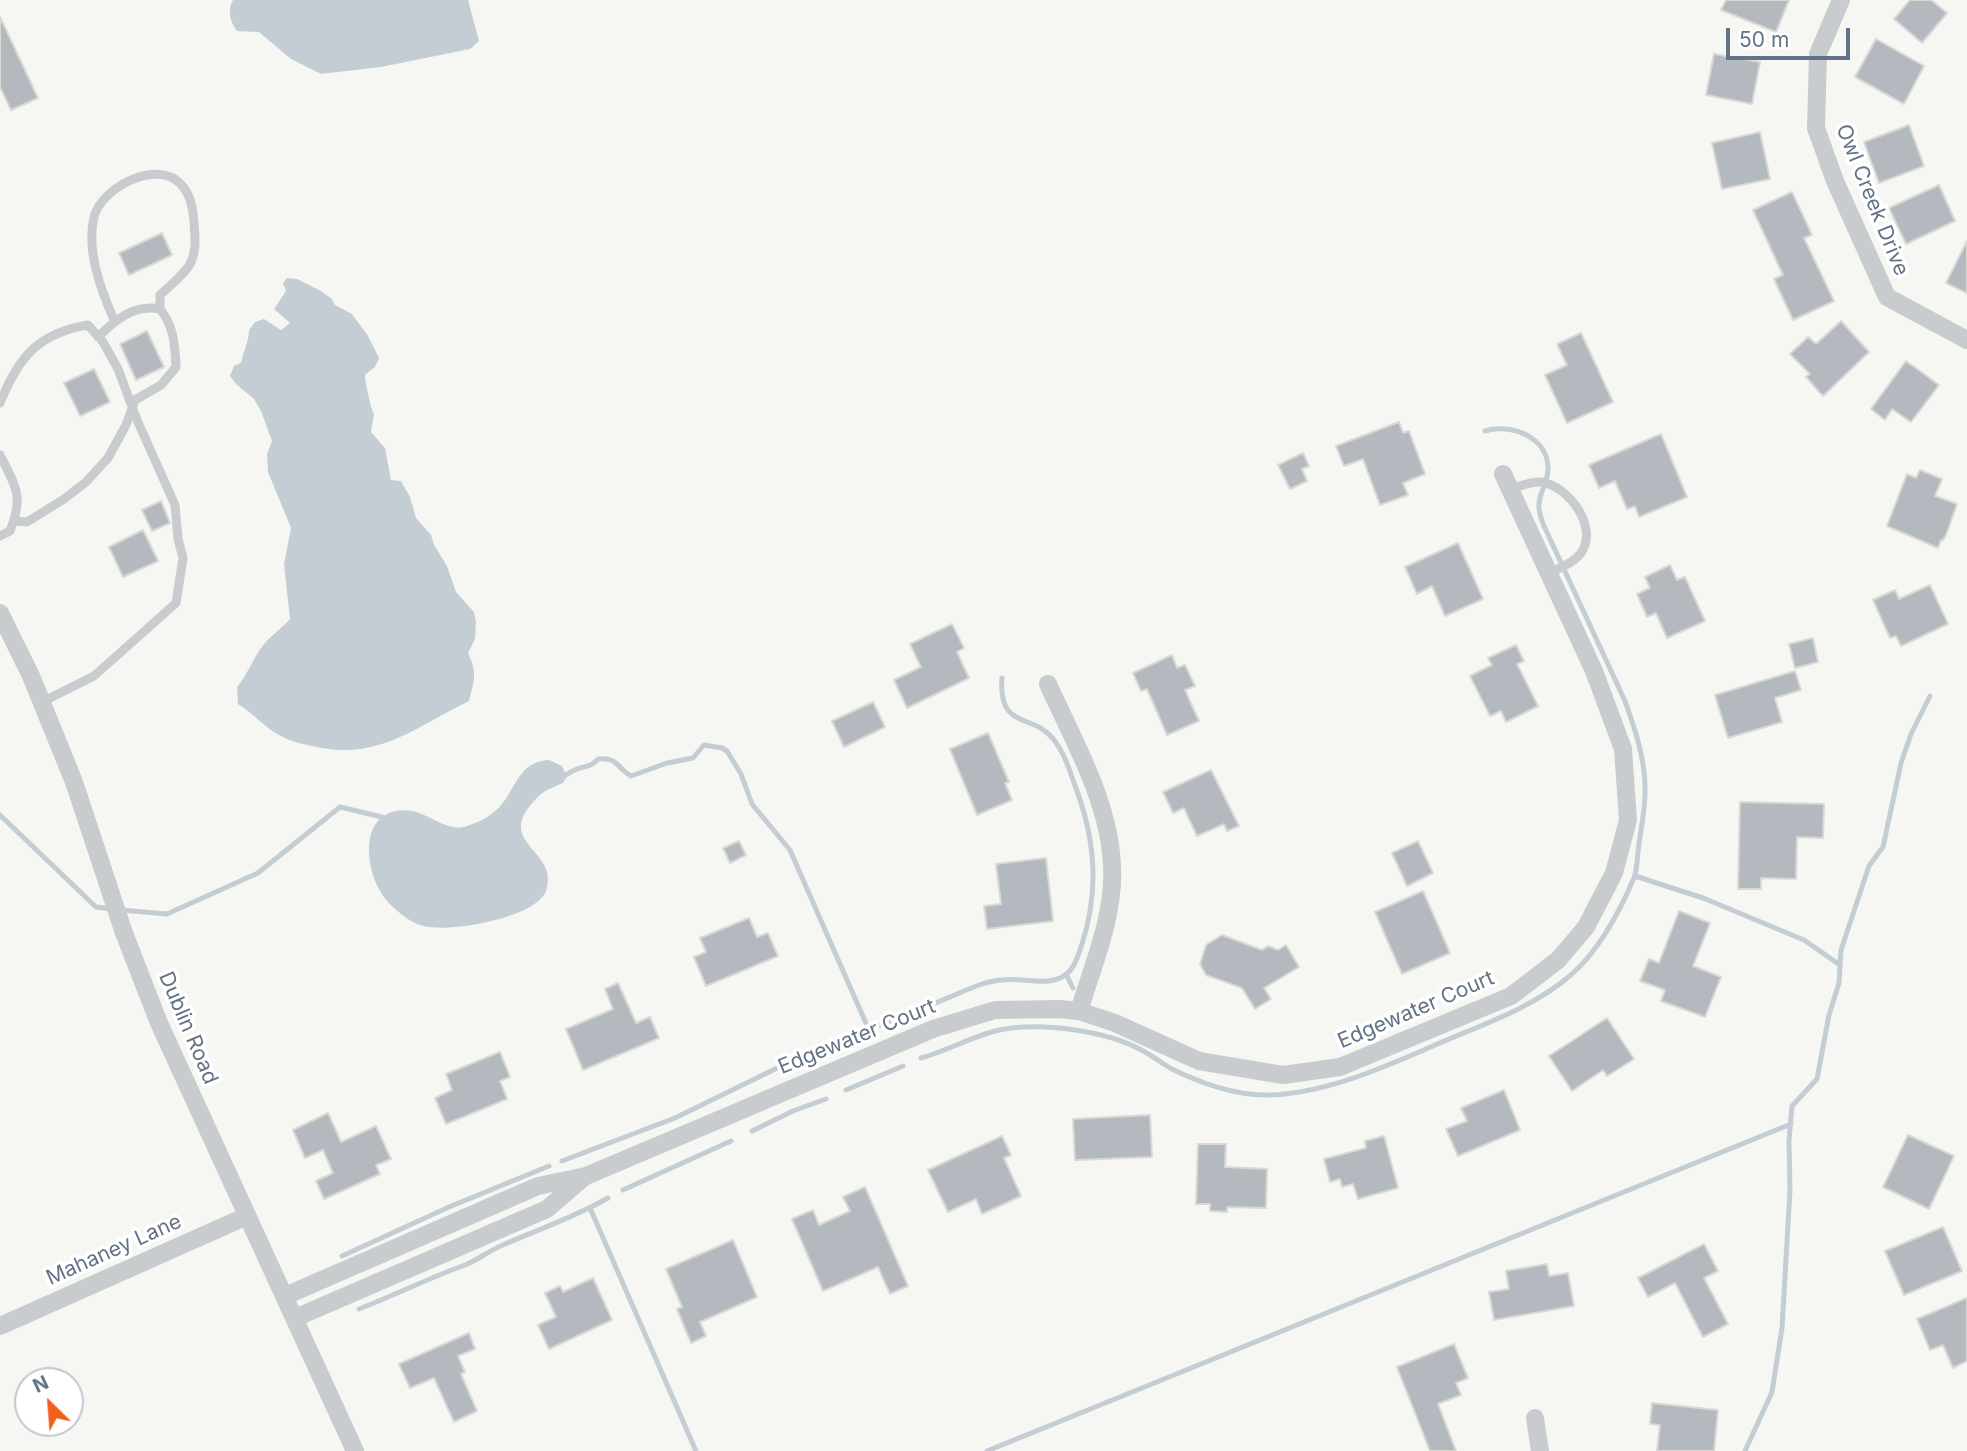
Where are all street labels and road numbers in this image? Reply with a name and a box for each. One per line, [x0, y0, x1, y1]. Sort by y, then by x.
street label: Owl Creek Drive [1830, 121, 1914, 279]
street label: Edgewater Court [1334, 966, 1498, 1054]
street label: Dublin Road [153, 968, 223, 1088]
street label: Edgewater Court [775, 994, 939, 1080]
street label: Mahaney Lane [43, 1209, 185, 1291]

